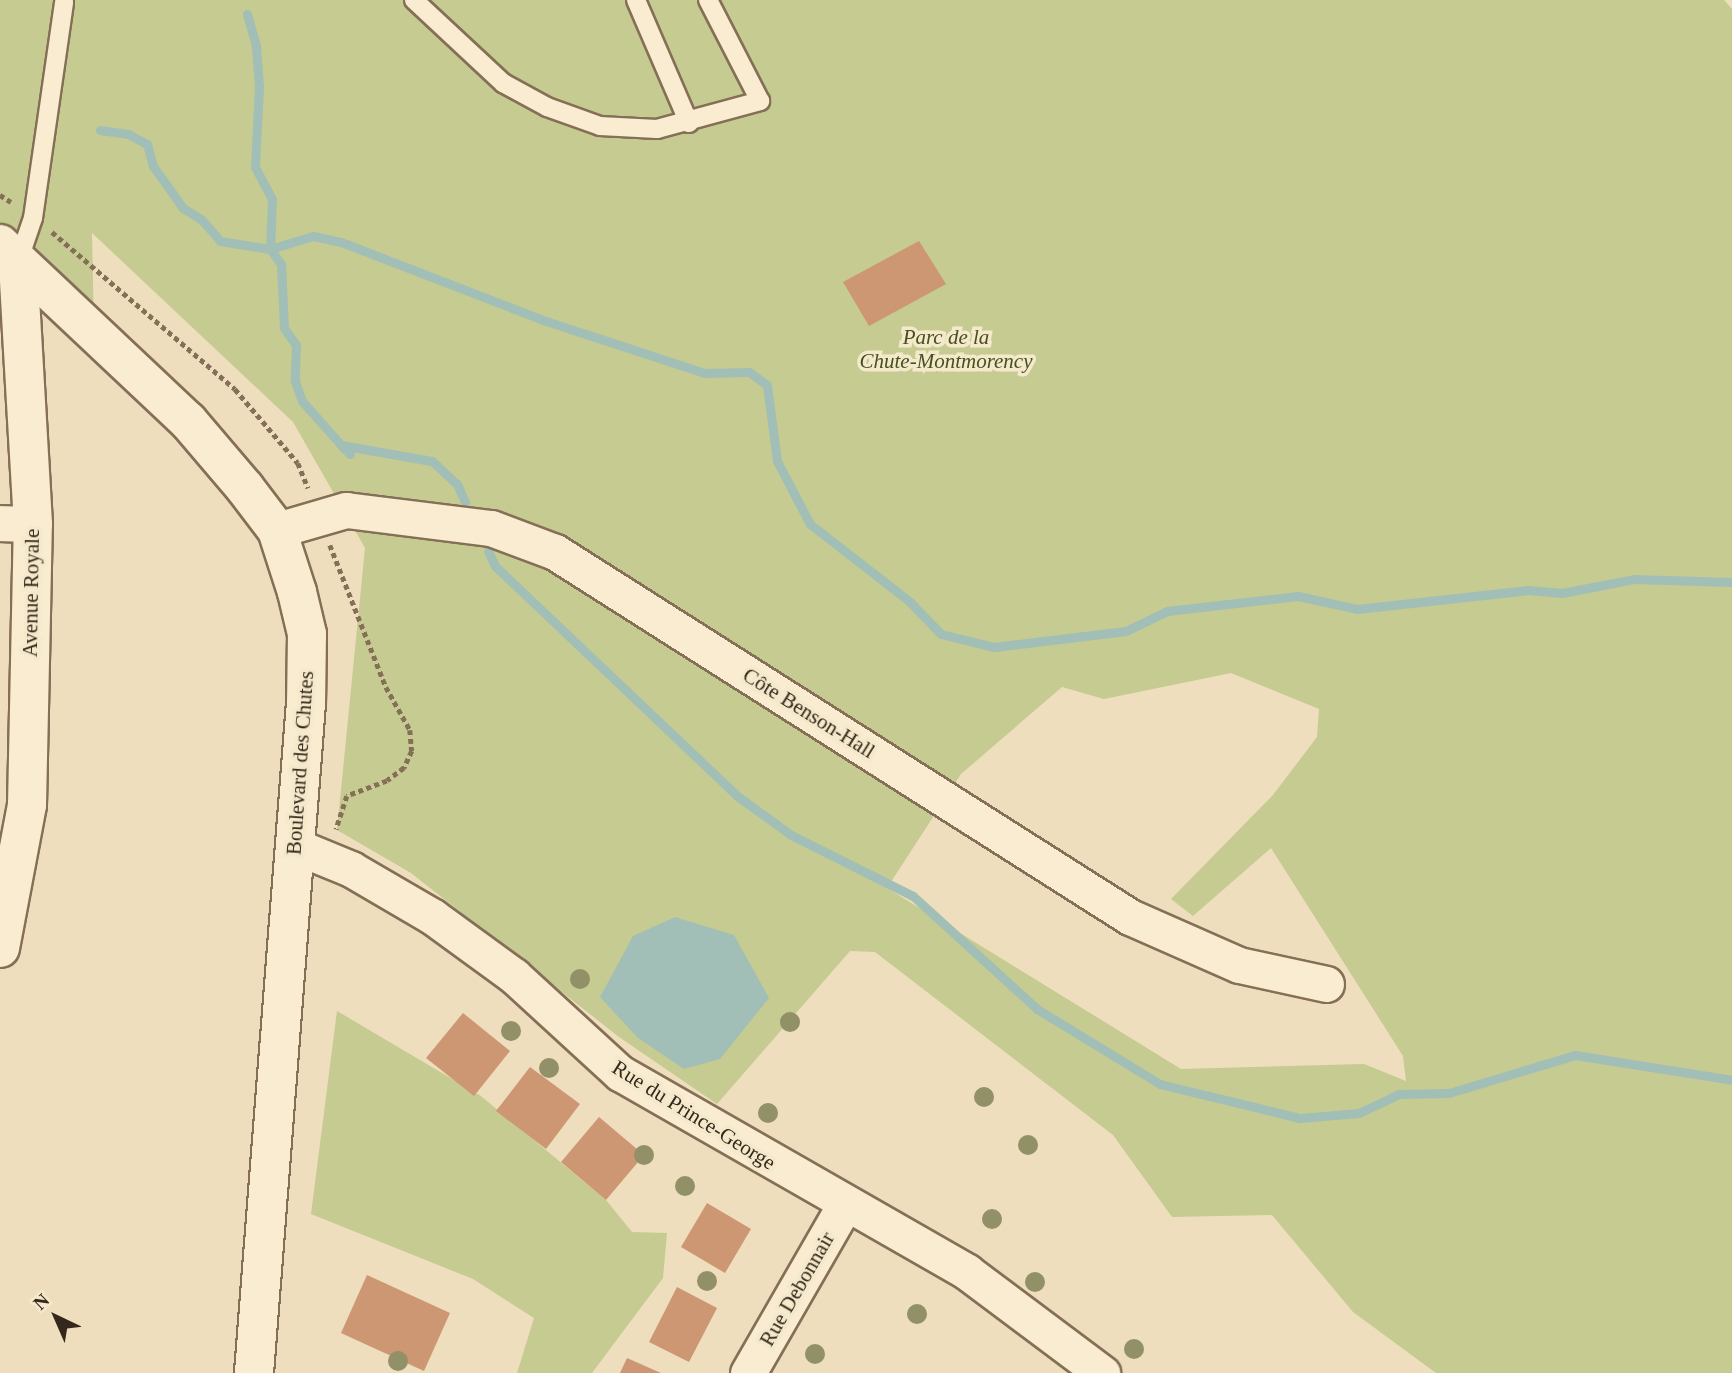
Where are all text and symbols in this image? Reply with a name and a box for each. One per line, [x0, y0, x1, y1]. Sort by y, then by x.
park label: Parc de la Chute-Montmorency [859, 324, 1033, 374]
street label: Avenue Royale [17, 529, 45, 657]
street label: Côte Benson-Hall [738, 662, 880, 764]
street label: Boulevard des Chutes [281, 670, 319, 856]
street label: Rue du Prince-George [608, 1055, 780, 1175]
street label: Rue Debonnair [754, 1227, 840, 1351]
north arrow [21, 1282, 91, 1352]
text: N [29, 1289, 53, 1314]

